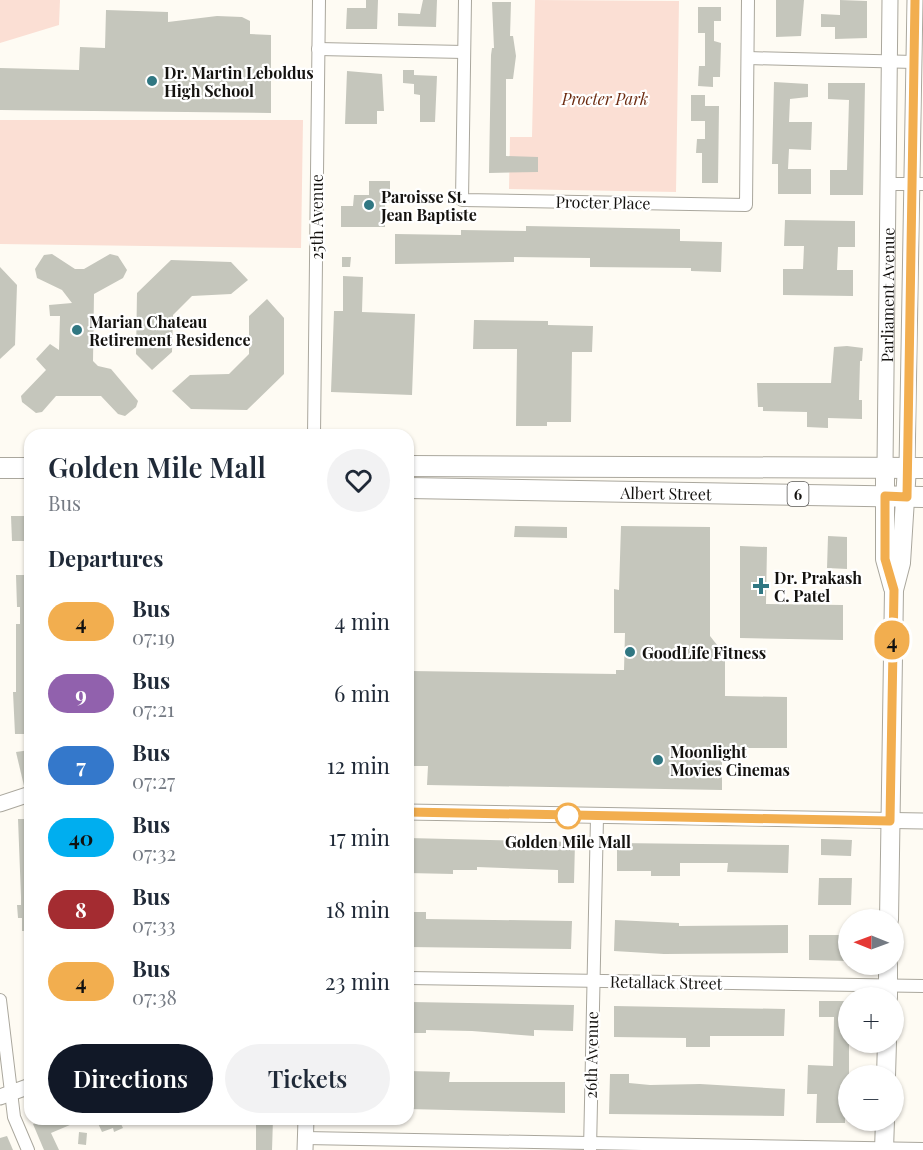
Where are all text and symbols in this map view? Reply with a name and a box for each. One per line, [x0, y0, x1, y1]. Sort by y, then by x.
place label: Dr. Martin Leboldus High School [164, 62, 314, 101]
marker: Dr. Martin Leboldus High School [145, 74, 159, 88]
park label: Procter Park [561, 88, 648, 109]
street label: 25th Avenue [306, 174, 327, 260]
place label: Paroisse St. Jean Baptiste [380, 186, 477, 225]
street label: Procter Place [555, 191, 651, 213]
marker: Paroisse St. Jean Baptiste [362, 198, 376, 212]
street label: Parliament Avenue [876, 227, 898, 363]
place label: Marian Chateau Retirement Residence [89, 311, 250, 350]
marker: Marian Chateau Retirement Residence [70, 323, 84, 337]
text: Golden Mile Mall [48, 448, 266, 485]
button: heart [327, 449, 390, 512]
street label: Albert Street [619, 481, 712, 504]
road number: 6 [788, 482, 808, 506]
text: Bus [48, 489, 81, 516]
text: Departures [48, 543, 163, 573]
place label: Dr. Prakash C. Patel [774, 567, 862, 606]
marker: Dr. Prakash C. Patel [752, 577, 770, 595]
text: Bus [132, 593, 170, 623]
text: 4 min [335, 606, 390, 636]
text: 4 [75, 607, 87, 635]
line badge: 4 [872, 620, 912, 660]
text: 07:19 [132, 623, 175, 650]
text: 4 [886, 626, 898, 654]
place label: GoodLife Fitness [642, 642, 766, 663]
marker: GoodLife Fitness [623, 645, 637, 659]
text: Bus [132, 665, 170, 695]
text: 6 min [334, 678, 390, 708]
text: 9 [75, 679, 87, 707]
text: 07:21 [132, 695, 174, 722]
text: Bus [132, 737, 170, 767]
place label: Moonlight Movies Cinemas [670, 741, 790, 780]
text: 12 min [327, 750, 390, 780]
text: 7 [76, 751, 86, 779]
marker: Moonlight Movies Cinemas [651, 753, 665, 767]
text: 07:27 [132, 767, 175, 794]
marker: Golden Mile Mall [555, 803, 581, 829]
text: Bus [132, 809, 170, 839]
text: 17 min [329, 822, 390, 852]
text: 40 [69, 823, 93, 851]
place label: Golden Mile Mall [505, 831, 631, 852]
text: 07:32 [132, 839, 176, 866]
text: Bus [132, 881, 170, 911]
text: 18 min [326, 894, 390, 924]
text: 8 [75, 895, 87, 923]
north arrow [838, 909, 904, 975]
map controls [838, 909, 904, 1131]
text: 07:33 [132, 911, 175, 938]
text: Bus [132, 953, 170, 983]
text: 23 min [325, 966, 390, 996]
text: 4 [75, 967, 87, 995]
street label: Retallack Street [610, 971, 723, 993]
text: 07:38 [132, 983, 177, 1010]
button: + [838, 987, 904, 1053]
street label: 26th Avenue [580, 1011, 602, 1099]
button: Directions [48, 1044, 213, 1113]
button: Tickets [225, 1044, 390, 1113]
button: − [838, 1065, 904, 1131]

